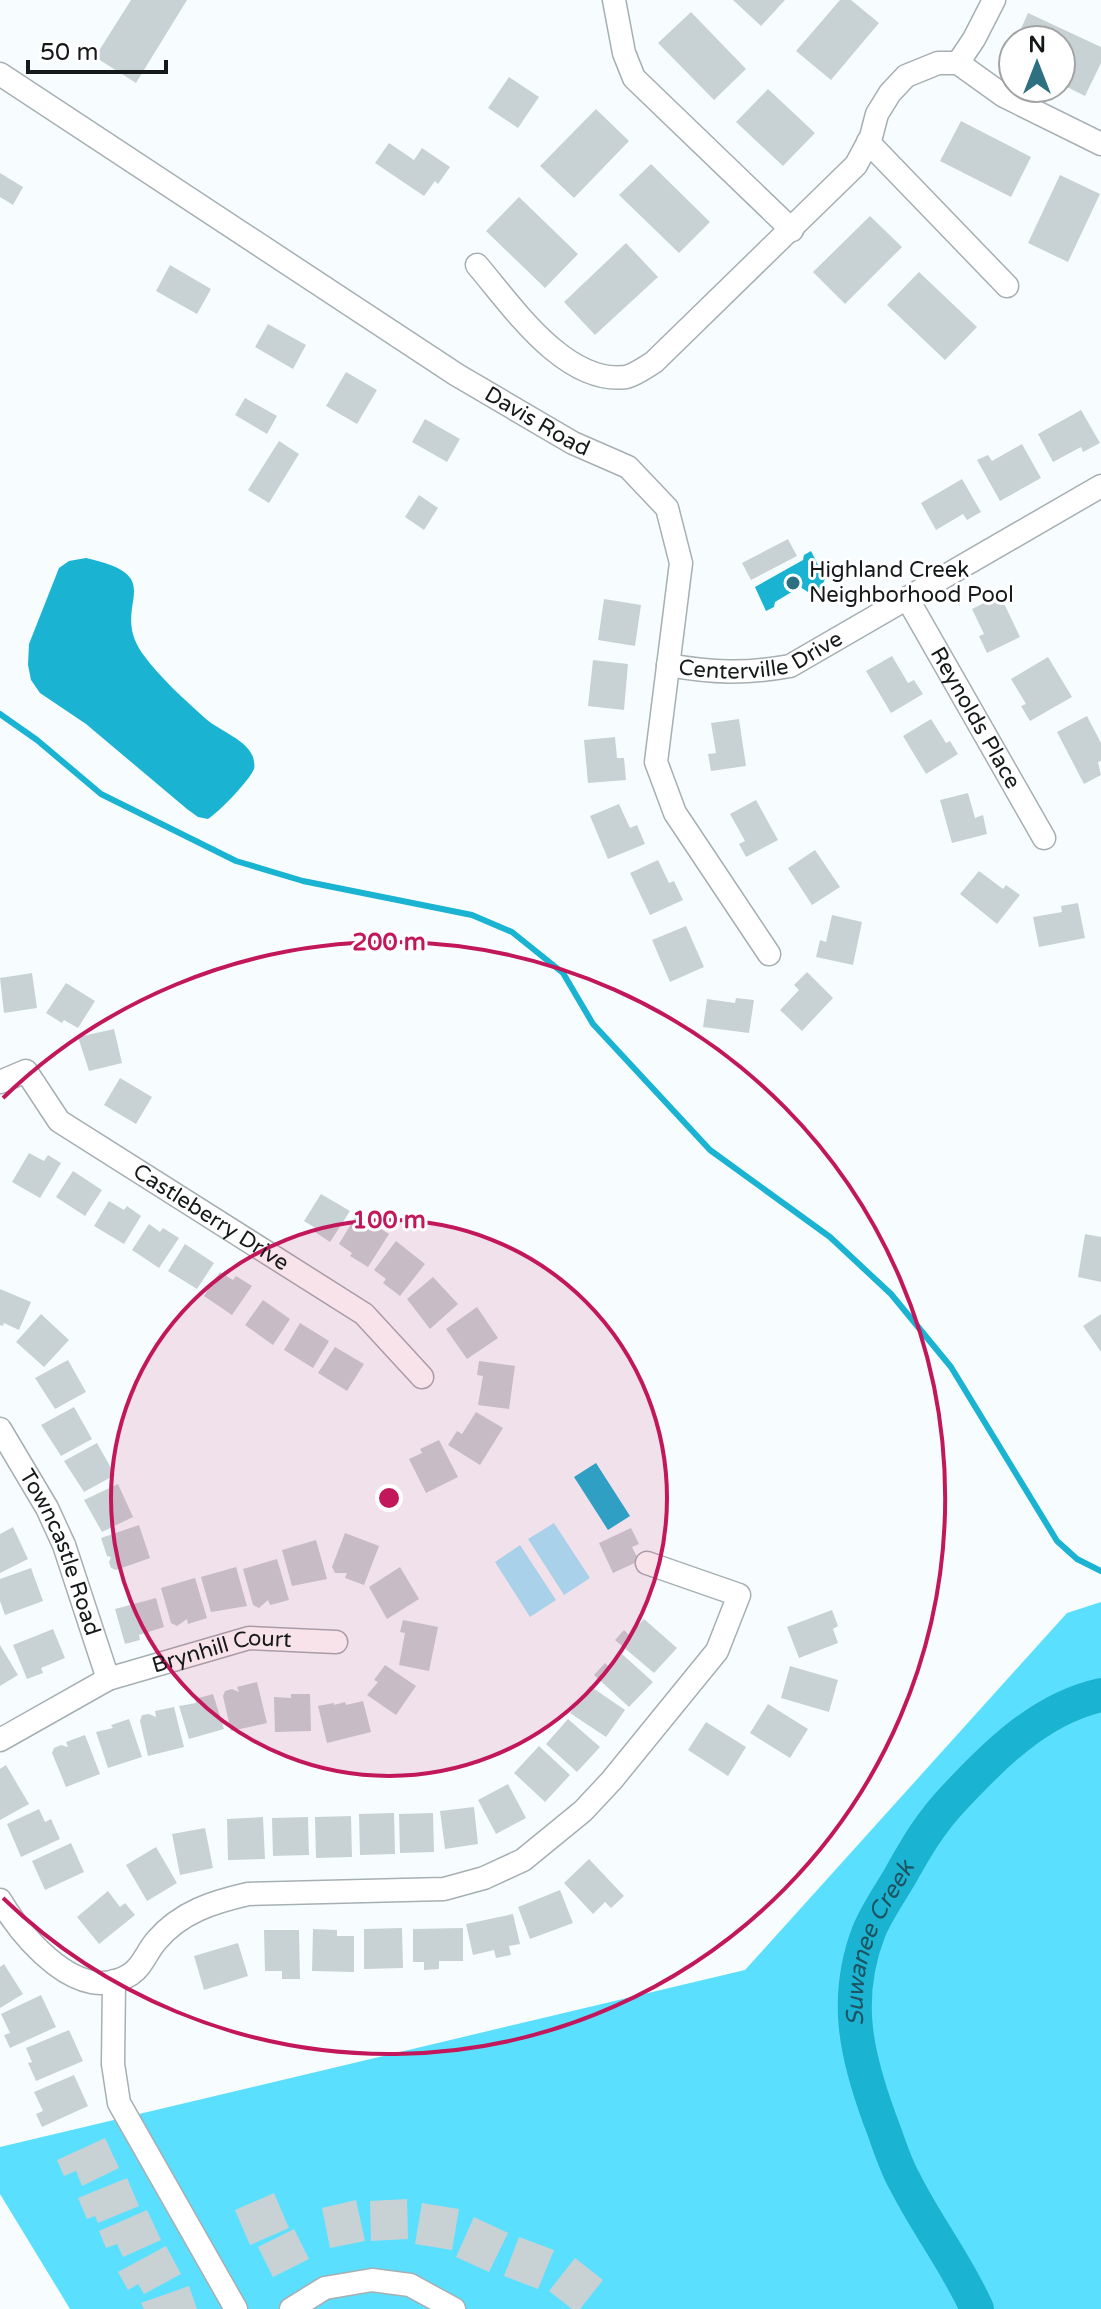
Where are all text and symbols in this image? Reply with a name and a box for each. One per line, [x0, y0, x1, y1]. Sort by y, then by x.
scale bar [28, 24, 166, 74]
north arrow [997, 24, 1077, 104]
text: N [1028, 32, 1046, 58]
text: 50 m [40, 38, 98, 67]
street label: Davis Road [480, 381, 594, 462]
place label: Highland Creek Neighborhood Pool [809, 557, 1014, 608]
marker: Highland Creek Neighborhood Pool [784, 574, 802, 592]
street label: Centerville Drive [677, 626, 847, 685]
street label: Reynolds Place [925, 642, 1026, 793]
text: 200 m [352, 928, 426, 957]
street label: Castleberry Drive [128, 1158, 294, 1276]
text: 100 m [352, 1206, 426, 1235]
street label: Towncastle Road [14, 1464, 106, 1639]
centre of rings [375, 1484, 403, 1512]
street label: Brynhill Court [149, 1625, 292, 1679]
water label: Suwanee Creek [840, 1854, 921, 2027]

